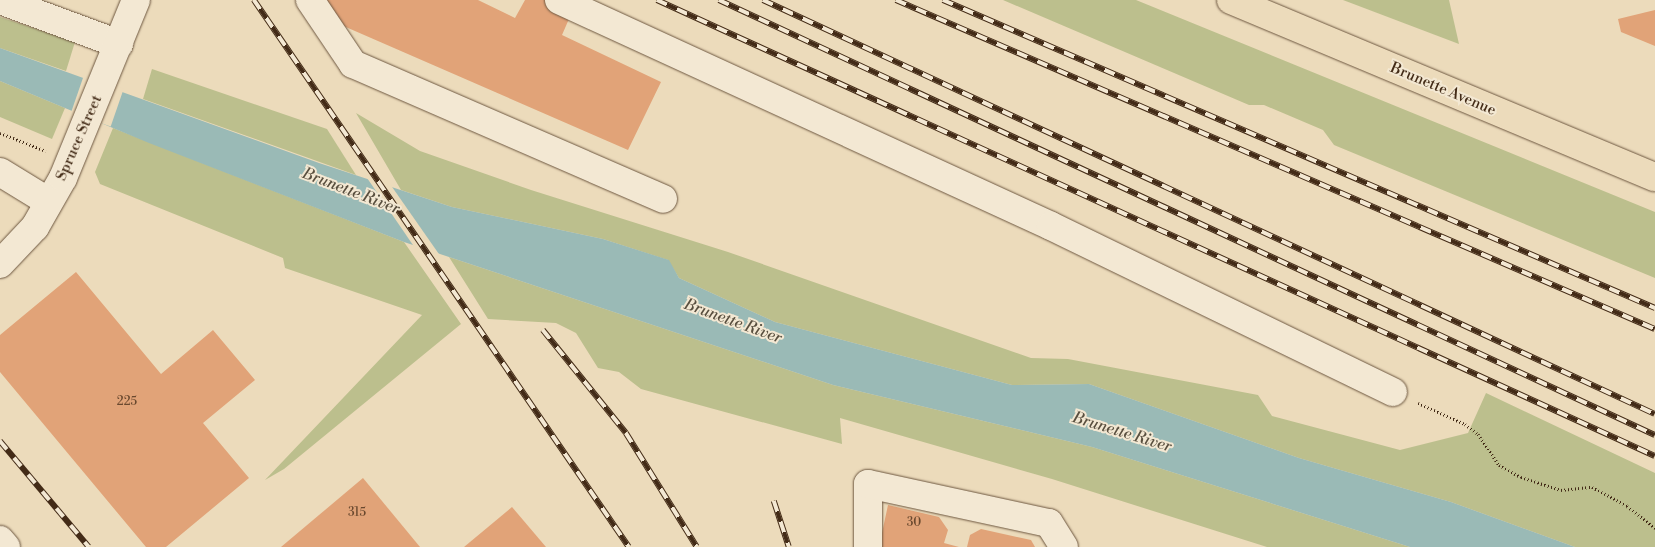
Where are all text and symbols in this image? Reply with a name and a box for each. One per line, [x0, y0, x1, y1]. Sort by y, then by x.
street label: Brunette Avenue [1387, 59, 1499, 119]
street label: Spruce Street [52, 92, 106, 184]
water label: Brunette River [300, 164, 402, 218]
water label: Brunette River [681, 294, 785, 348]
house number: 225 [117, 395, 137, 409]
water label: Brunette River [1070, 408, 1174, 456]
house number: 315 [348, 506, 366, 520]
house number: 30 [907, 516, 921, 530]

